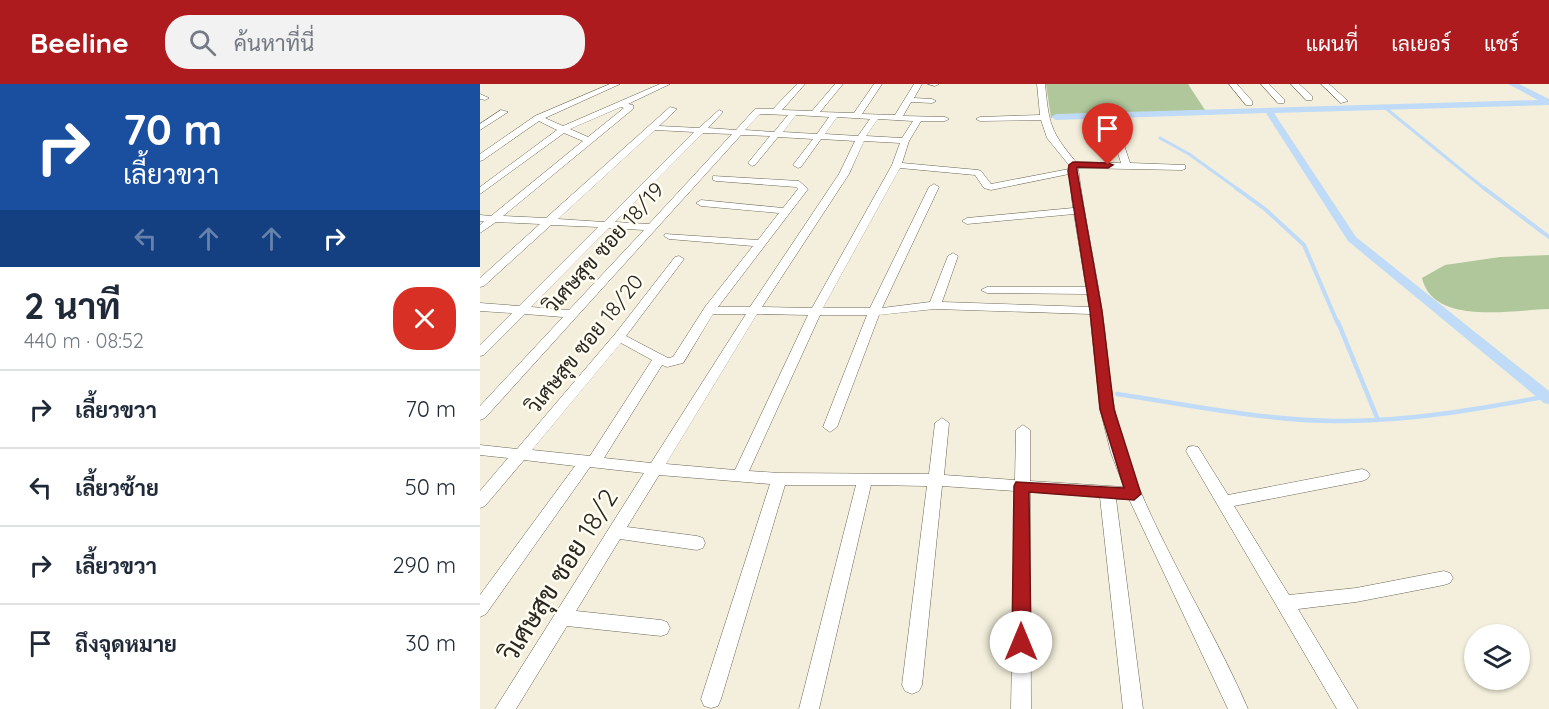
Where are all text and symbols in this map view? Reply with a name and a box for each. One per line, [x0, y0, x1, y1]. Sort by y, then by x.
search box [165, 15, 585, 69]
text: Beeline [30, 25, 129, 60]
icon: search [186, 26, 219, 59]
text: ค้นหาที่นี่ [234, 29, 314, 57]
text: แผนที่ [1306, 30, 1358, 56]
text: เลเยอร์ [1391, 30, 1451, 56]
text: แชร์ [1484, 30, 1519, 56]
text: 70 m [123, 103, 222, 156]
pin [1082, 103, 1133, 165]
icon: right [24, 108, 102, 186]
icon: arrive [1091, 112, 1124, 145]
text: เลี้ยวขวา [123, 157, 219, 191]
street label: วิเศษสุข ซอย 18/19 [537, 177, 670, 320]
icon: left [129, 222, 162, 255]
icon: ahead [192, 222, 225, 255]
icon: ahead [255, 222, 288, 255]
icon: right [318, 222, 351, 255]
street label: วิเศษสุข ซอย 18/20 [520, 268, 650, 420]
text: 2 นาที [24, 283, 121, 328]
button: close [393, 287, 456, 350]
text: 440 m · 08:52 [24, 328, 144, 353]
icon: right [24, 393, 57, 426]
text: 70 m [406, 395, 456, 423]
text: เลี้ยวขวา [75, 396, 157, 424]
icon: left [24, 471, 57, 504]
text: 50 m [405, 473, 456, 501]
text: เลี้ยวซ้าย [75, 474, 159, 502]
street label: วิเศษสุข ซอย 18/2 [492, 482, 626, 669]
icon: right [24, 549, 57, 582]
text: 290 m [392, 551, 456, 579]
text: เลี้ยวขวา [75, 552, 157, 580]
position arrow [989, 610, 1053, 674]
map controls [1464, 624, 1530, 690]
button: layers [1464, 624, 1530, 690]
icon: arrive [24, 627, 57, 660]
text: 30 m [405, 629, 456, 657]
text: ถึงจุดหมาย [75, 630, 177, 658]

